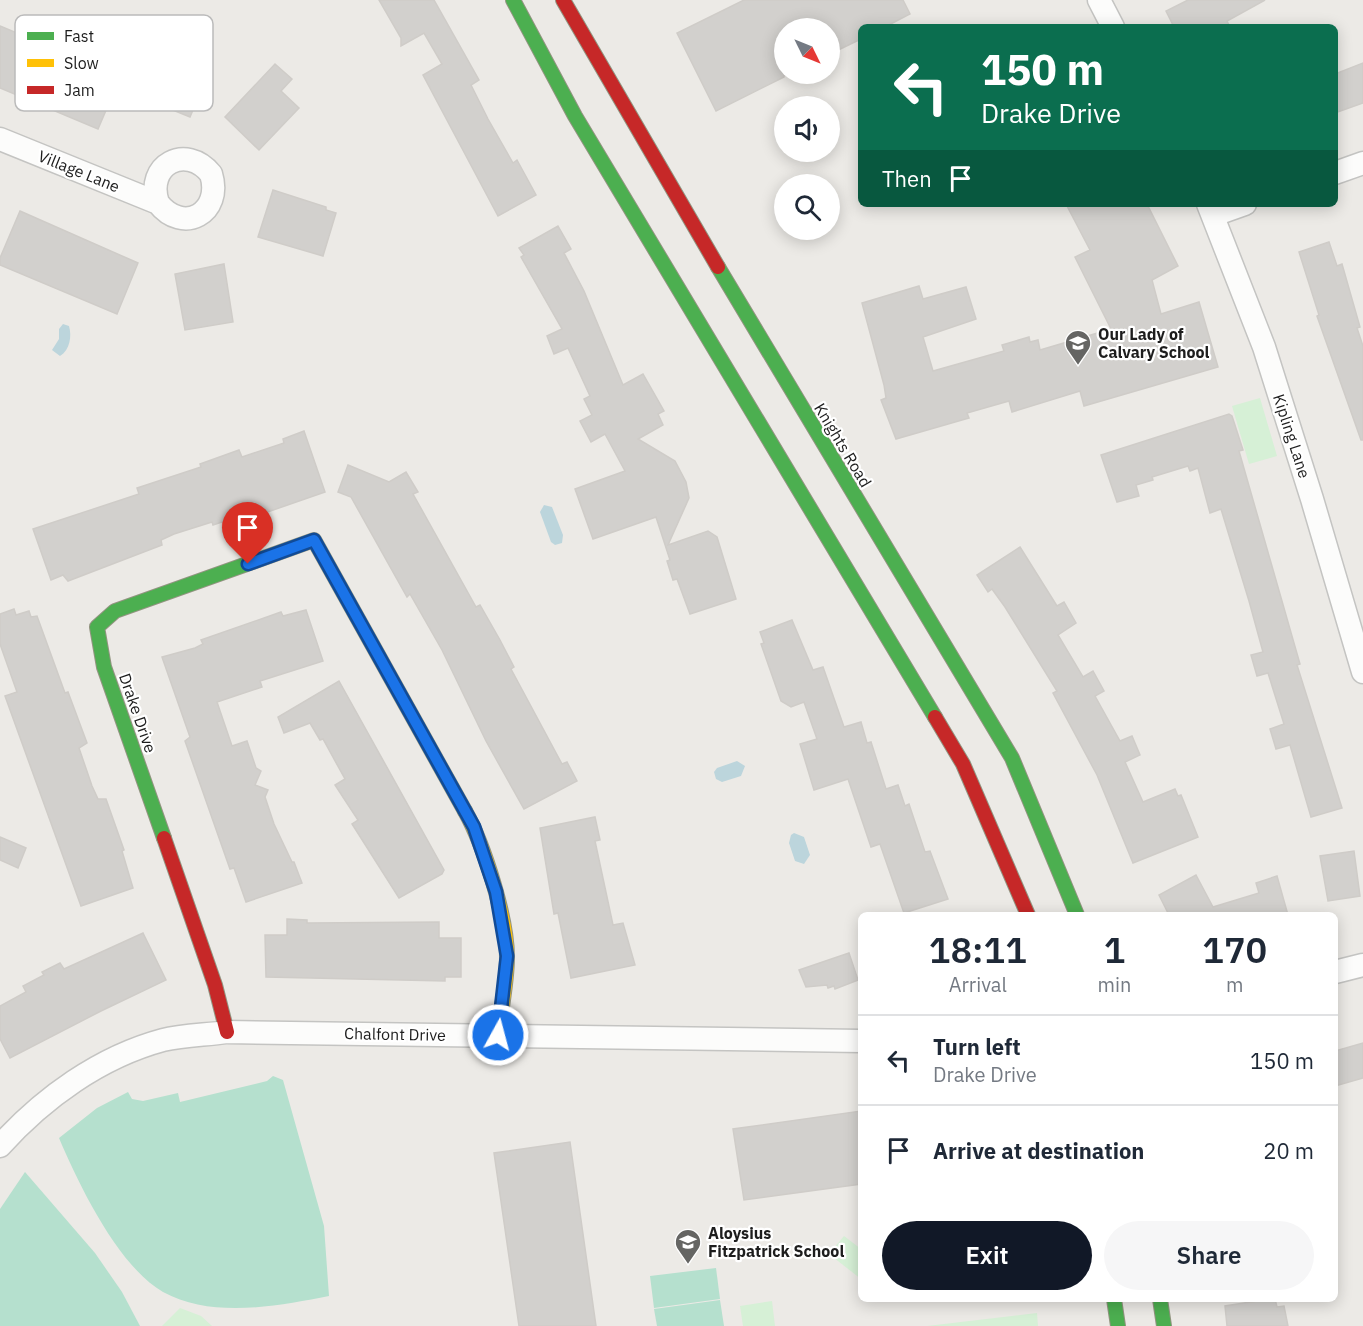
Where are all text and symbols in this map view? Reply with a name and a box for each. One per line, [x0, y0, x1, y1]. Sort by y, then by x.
legend [15, 15, 213, 111]
north arrow [774, 18, 840, 84]
map controls [774, 18, 840, 240]
text: Fast [64, 26, 94, 46]
text: 150 m [981, 42, 1104, 97]
icon: left [882, 48, 960, 126]
text: Slow [64, 53, 99, 73]
text: Jam [64, 80, 95, 100]
text: Drake Drive [981, 95, 1121, 130]
button: sound [774, 96, 840, 162]
street label: Village Lane [35, 146, 123, 197]
icon: arrive [944, 162, 977, 195]
text: Then [882, 164, 932, 193]
button: search [774, 174, 840, 240]
place label: Our Lady of Calvary School [1098, 324, 1210, 362]
school or university icon: Our Lady of Calvary School [1063, 328, 1093, 366]
street label: Kipling Lane [1269, 391, 1315, 481]
street label: Knights Road [810, 399, 876, 491]
pin [222, 502, 273, 564]
icon: arrive [231, 511, 264, 544]
street label: Drake Drive [115, 671, 161, 756]
text: 18:11 [929, 926, 1027, 973]
text: 1 [1104, 926, 1125, 973]
text: 170 [1202, 926, 1267, 973]
text: Arrival [949, 971, 1007, 998]
text: min [1098, 971, 1131, 998]
text: m [1226, 971, 1243, 998]
position arrow [466, 1003, 530, 1067]
street label: Chalfont Drive [344, 1023, 446, 1045]
text: Turn left [933, 1032, 1021, 1061]
icon: left [882, 1044, 915, 1077]
text: 150 m [1250, 1046, 1314, 1075]
text: Drake Drive [933, 1061, 1037, 1088]
icon: arrive [882, 1134, 915, 1167]
text: Arrive at destination [933, 1136, 1144, 1165]
text: 20 m [1263, 1136, 1314, 1165]
button: Exit [882, 1221, 1092, 1290]
button: Share [1104, 1221, 1314, 1290]
place label: Aloysius Fitzpatrick School [708, 1223, 844, 1261]
school or university icon: Aloysius Fitzpatrick School [673, 1227, 703, 1265]

